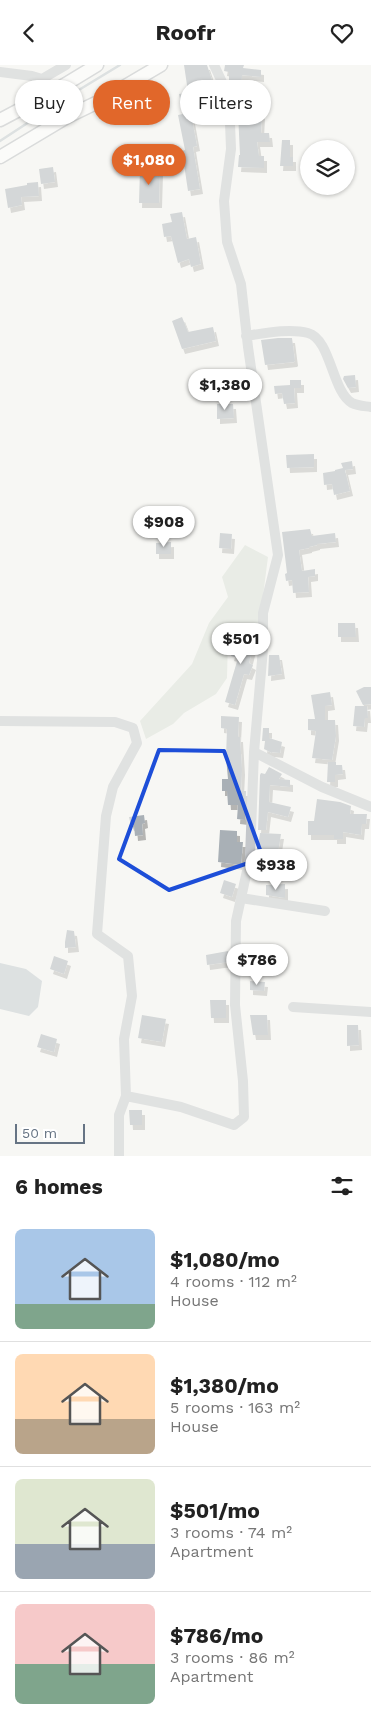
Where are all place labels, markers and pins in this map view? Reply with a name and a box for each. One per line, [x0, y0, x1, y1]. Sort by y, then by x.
pin: $1,080 [108, 143, 190, 186]
pin: $1,380 [184, 369, 266, 411]
pin: $908 [134, 505, 194, 548]
pin: $501 [211, 623, 271, 665]
pin: $938 [246, 849, 306, 891]
pin: $786 [227, 943, 287, 986]

